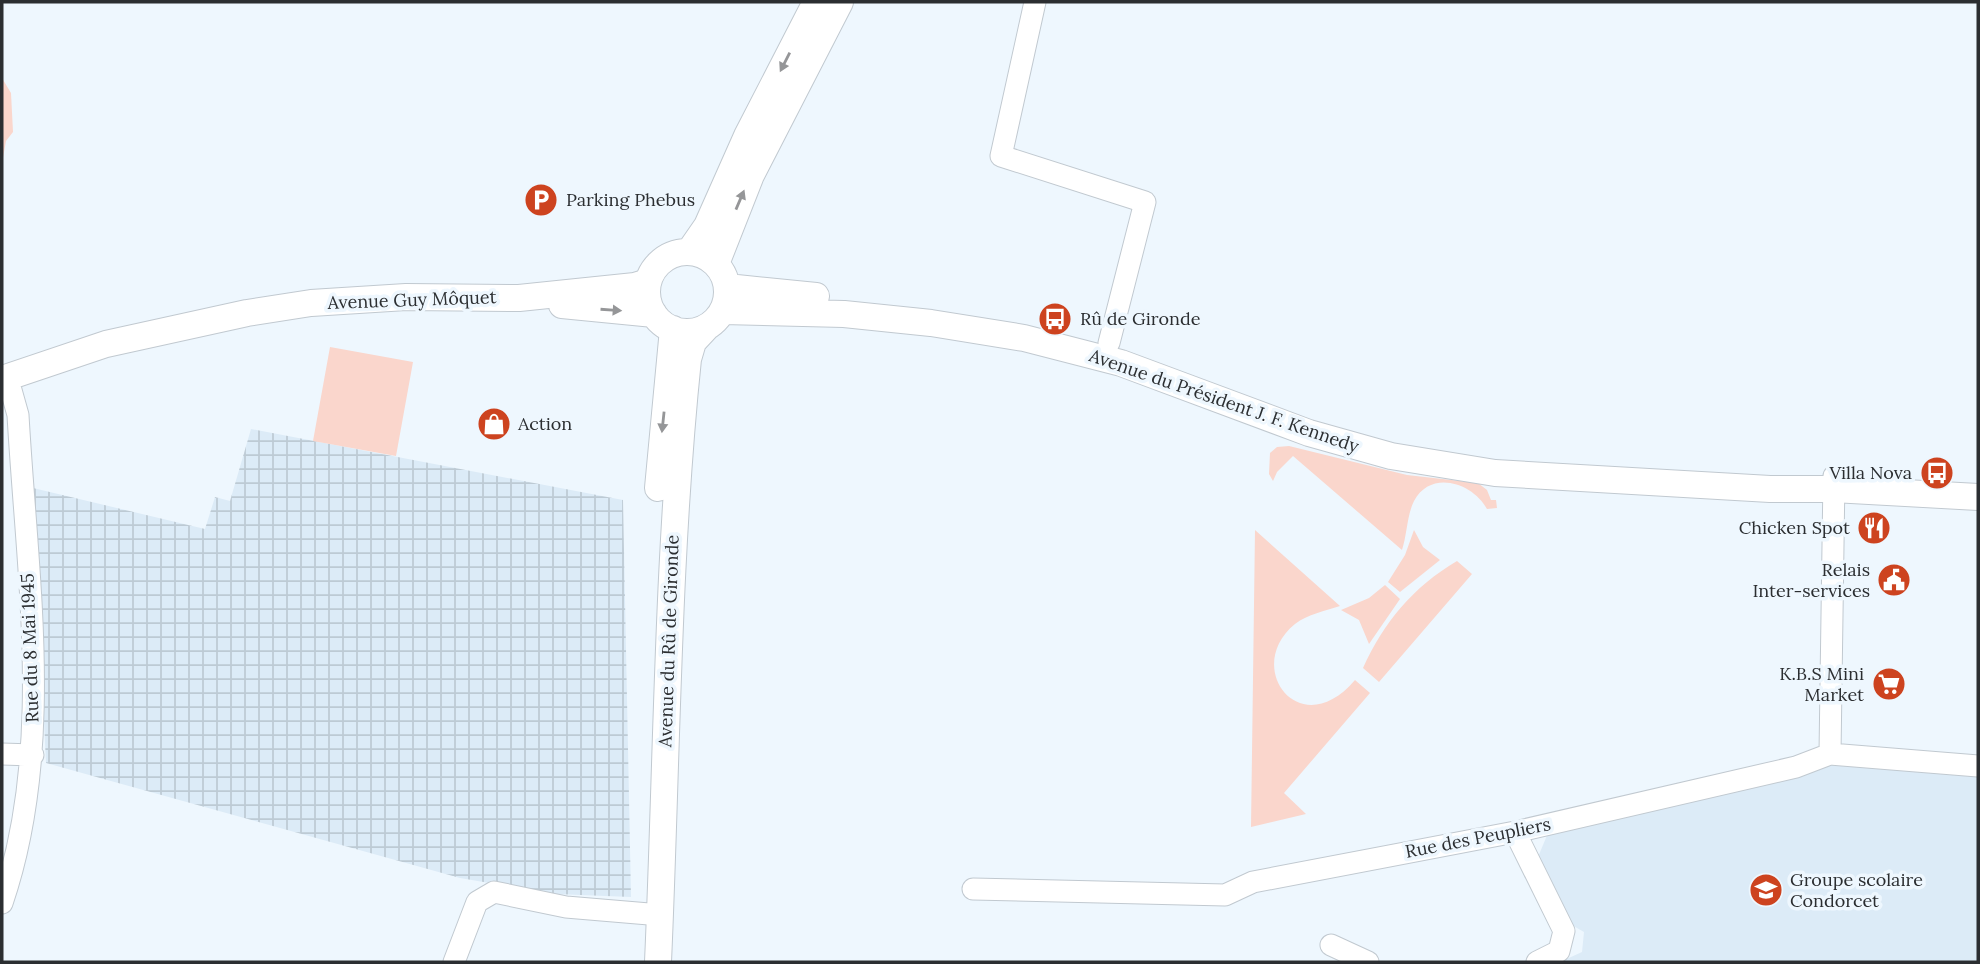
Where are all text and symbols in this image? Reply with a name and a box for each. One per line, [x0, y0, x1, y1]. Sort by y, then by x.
one-way arrow [779, 53, 791, 73]
parking icon: Parking Phebus [522, 181, 560, 219]
place label: Parking Phebus [566, 188, 695, 211]
one-way arrow [735, 190, 746, 211]
street label: Avenue Guy Môquet [326, 285, 497, 314]
bus stop icon: Rû de Gironde [1036, 300, 1074, 338]
one-way arrow [600, 305, 622, 316]
place label: Rû de Gironde [1080, 307, 1201, 330]
street label: Avenue du Président J. F. Kennedy [1085, 343, 1362, 458]
shop icon: Action [475, 405, 513, 443]
one-way arrow [657, 411, 668, 433]
place label: Action [517, 412, 572, 435]
bus stop icon: Villa Nova [1918, 454, 1956, 492]
place label: Villa Nova [1828, 461, 1912, 484]
restaurant icon: Chicken Spot [1855, 509, 1893, 547]
place label: Chicken Spot [1739, 516, 1850, 539]
street label: Avenue du Rû de Gironde [653, 534, 684, 749]
place label: Relais Inter-services [1752, 558, 1870, 602]
public building icon: Relais Inter-services [1875, 561, 1913, 599]
street label: Rue du 8 Mai 1945 [15, 573, 44, 723]
place label: K.B.S Mini Market [1779, 662, 1864, 706]
supermarket icon: K.B.S Mini Market [1870, 665, 1908, 703]
street label: Rue des Peupliers [1403, 812, 1553, 863]
place label: Groupe scolaire Condorcet [1790, 868, 1923, 912]
school or university icon: Groupe scolaire Condorcet [1747, 871, 1785, 909]

